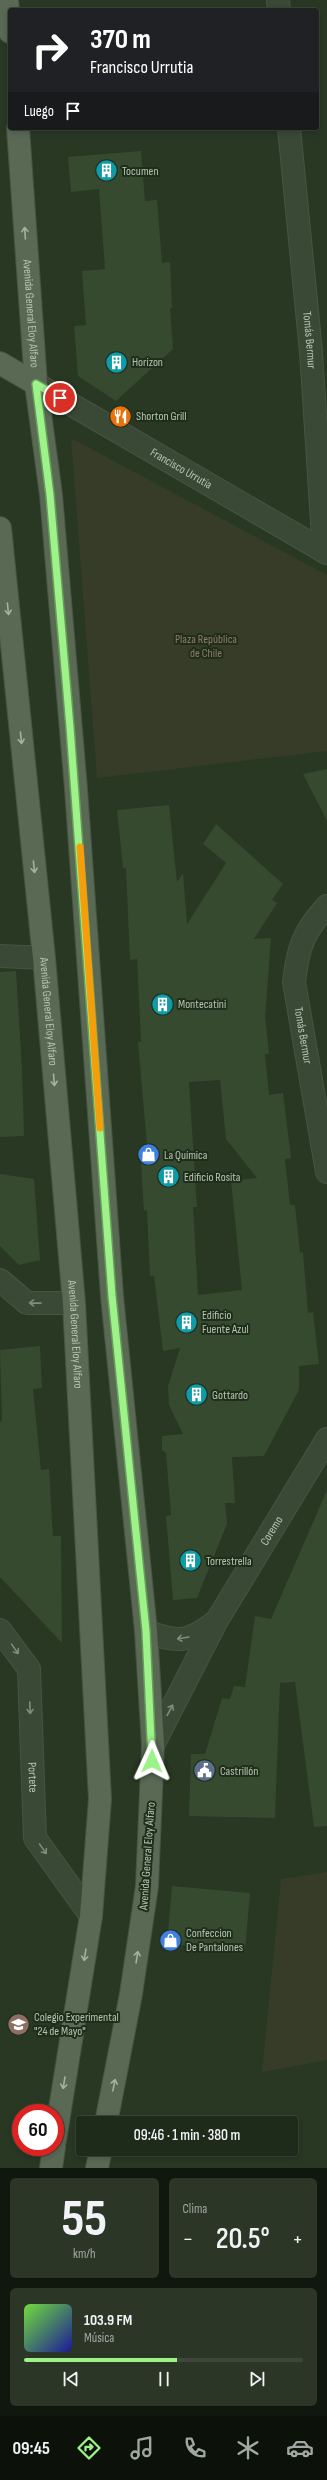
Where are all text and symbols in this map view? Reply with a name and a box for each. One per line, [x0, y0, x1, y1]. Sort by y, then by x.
text: 370 m [90, 23, 151, 56]
icon: right [24, 24, 76, 76]
text: Francisco Urrutia [90, 57, 193, 78]
icon: arrive [62, 100, 84, 122]
text: Luego [24, 102, 54, 121]
building icon: Tocumen [93, 158, 119, 184]
place label: Tocumen [122, 164, 159, 179]
one-way arrow [22, 227, 29, 240]
street label: Avenida General Eloy Alfaro [19, 258, 42, 368]
street label: Tomás Bermur [299, 311, 319, 370]
building icon: Horizon [104, 349, 130, 375]
place label: Horizon [132, 355, 163, 370]
pin [43, 381, 77, 415]
icon: arrive [49, 387, 71, 409]
restaurant icon: Shorton Grill [107, 403, 133, 429]
place label: Shorton Grill [136, 409, 187, 424]
street label: Francisco Urrutia [147, 445, 215, 493]
one-way arrow [4, 602, 12, 615]
park label: Plaza República de Chile [175, 632, 237, 661]
one-way arrow [18, 731, 25, 744]
one-way arrow [31, 860, 38, 873]
street label: Avenida General Eloy Alfaro [36, 956, 60, 1066]
building icon: Montecatini [150, 991, 176, 1017]
place label: Montecatini [178, 997, 226, 1012]
street label: Tomás Bermur [290, 1006, 315, 1066]
one-way arrow [51, 1073, 58, 1086]
shop icon: La Química [136, 1142, 162, 1168]
place label: La Química [164, 1148, 208, 1163]
building icon: Edificio Rosita [155, 1164, 181, 1190]
place label: Edificio Rosita [184, 1170, 241, 1185]
street label: Avenida General Eloy Alfaro [64, 1279, 85, 1389]
one-way arrow [29, 1299, 42, 1307]
place label: Edificio Fuente Azul [202, 1308, 249, 1337]
building icon: Edificio Fuente Azul [173, 1309, 199, 1335]
building icon: Gottardo [184, 1382, 210, 1408]
place label: Gottardo [212, 1388, 248, 1403]
street label: Coremo [257, 1514, 286, 1548]
building icon: Torrestrella [178, 1548, 204, 1574]
place label: Torrestrella [206, 1554, 252, 1569]
one-way arrow [176, 1634, 189, 1642]
one-way arrow [11, 1643, 19, 1654]
one-way arrow [26, 1701, 34, 1714]
one-way arrow [167, 1704, 174, 1716]
position arrow [131, 1740, 173, 1782]
public building icon: Castrillón [191, 1758, 217, 1784]
street label: Portete [24, 1762, 40, 1793]
place label: Castrillón [220, 1764, 258, 1779]
street label: Avenida General Eloy Alfaro [136, 1801, 159, 1912]
one-way arrow [39, 1843, 47, 1854]
place label: Confeccion De Pantalones [186, 1926, 243, 1955]
shop icon: Confeccion De Pantalones [158, 1927, 184, 1953]
one-way arrow [80, 1948, 88, 1961]
one-way arrow [133, 1951, 141, 1964]
place label: Colegio Experimental "24 de Mayo" [34, 2010, 119, 2039]
school or university icon: Colegio Experimental "24 de Mayo" [6, 2011, 32, 2037]
one-way arrow [60, 2076, 68, 2089]
one-way arrow [110, 2079, 118, 2092]
speed limit sign: 60 [12, 2104, 64, 2156]
text: 09:46 · 1 min · 380 m [134, 2126, 240, 2145]
text: 55 [61, 2188, 107, 2251]
text: Clima [183, 2201, 207, 2217]
text: 20.5° [216, 2221, 270, 2257]
text: − [183, 2226, 193, 2253]
text: + [292, 2226, 303, 2253]
text: km/h [73, 2246, 95, 2262]
text: 103.9 FM [84, 2311, 132, 2330]
text: Música [84, 2330, 114, 2346]
icon: previous [60, 2368, 82, 2390]
icon: pause [153, 2368, 175, 2390]
icon: next [246, 2368, 268, 2390]
icon: directions [75, 2434, 103, 2462]
icon: music [128, 2434, 156, 2462]
icon: phone [181, 2434, 209, 2462]
icon: climate [234, 2434, 262, 2462]
icon: car [286, 2434, 314, 2462]
text: 09:45 [12, 2438, 50, 2459]

